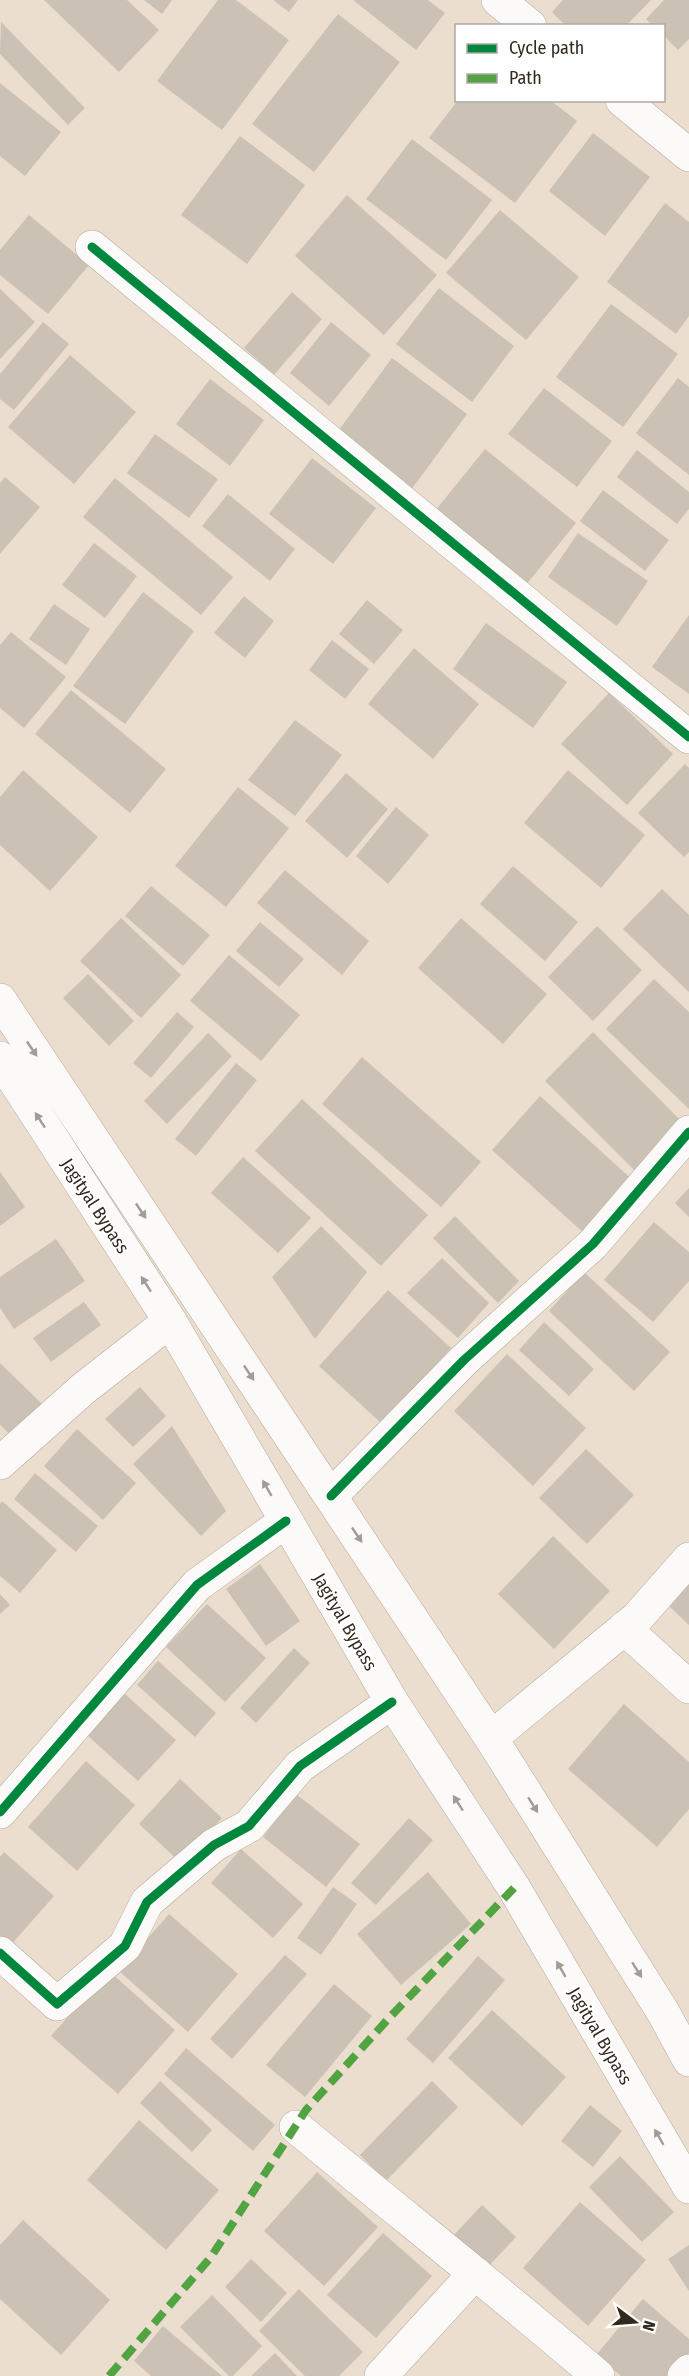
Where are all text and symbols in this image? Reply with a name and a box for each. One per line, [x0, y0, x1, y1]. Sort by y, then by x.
legend [455, 24, 665, 102]
text: Cycle path [509, 37, 584, 59]
text: Path [509, 67, 542, 89]
one-way arrow [27, 1040, 38, 1057]
one-way arrow [35, 1112, 46, 1129]
street label: Jagityal Bypass [56, 1154, 134, 1258]
one-way arrow [135, 1203, 146, 1219]
one-way arrow [141, 1276, 152, 1292]
one-way arrow [243, 1365, 254, 1381]
one-way arrow [262, 1479, 272, 1496]
one-way arrow [351, 1527, 363, 1543]
street label: Jagityal Bypass [308, 1569, 382, 1675]
one-way arrow [453, 1795, 464, 1811]
one-way arrow [528, 1797, 539, 1813]
one-way arrow [556, 1960, 566, 1977]
one-way arrow [632, 1962, 643, 1978]
street label: Jagityal Bypass [563, 1983, 637, 2089]
one-way arrow [654, 2129, 665, 2145]
north arrow [605, 2292, 665, 2352]
text: N [638, 2319, 659, 2333]

